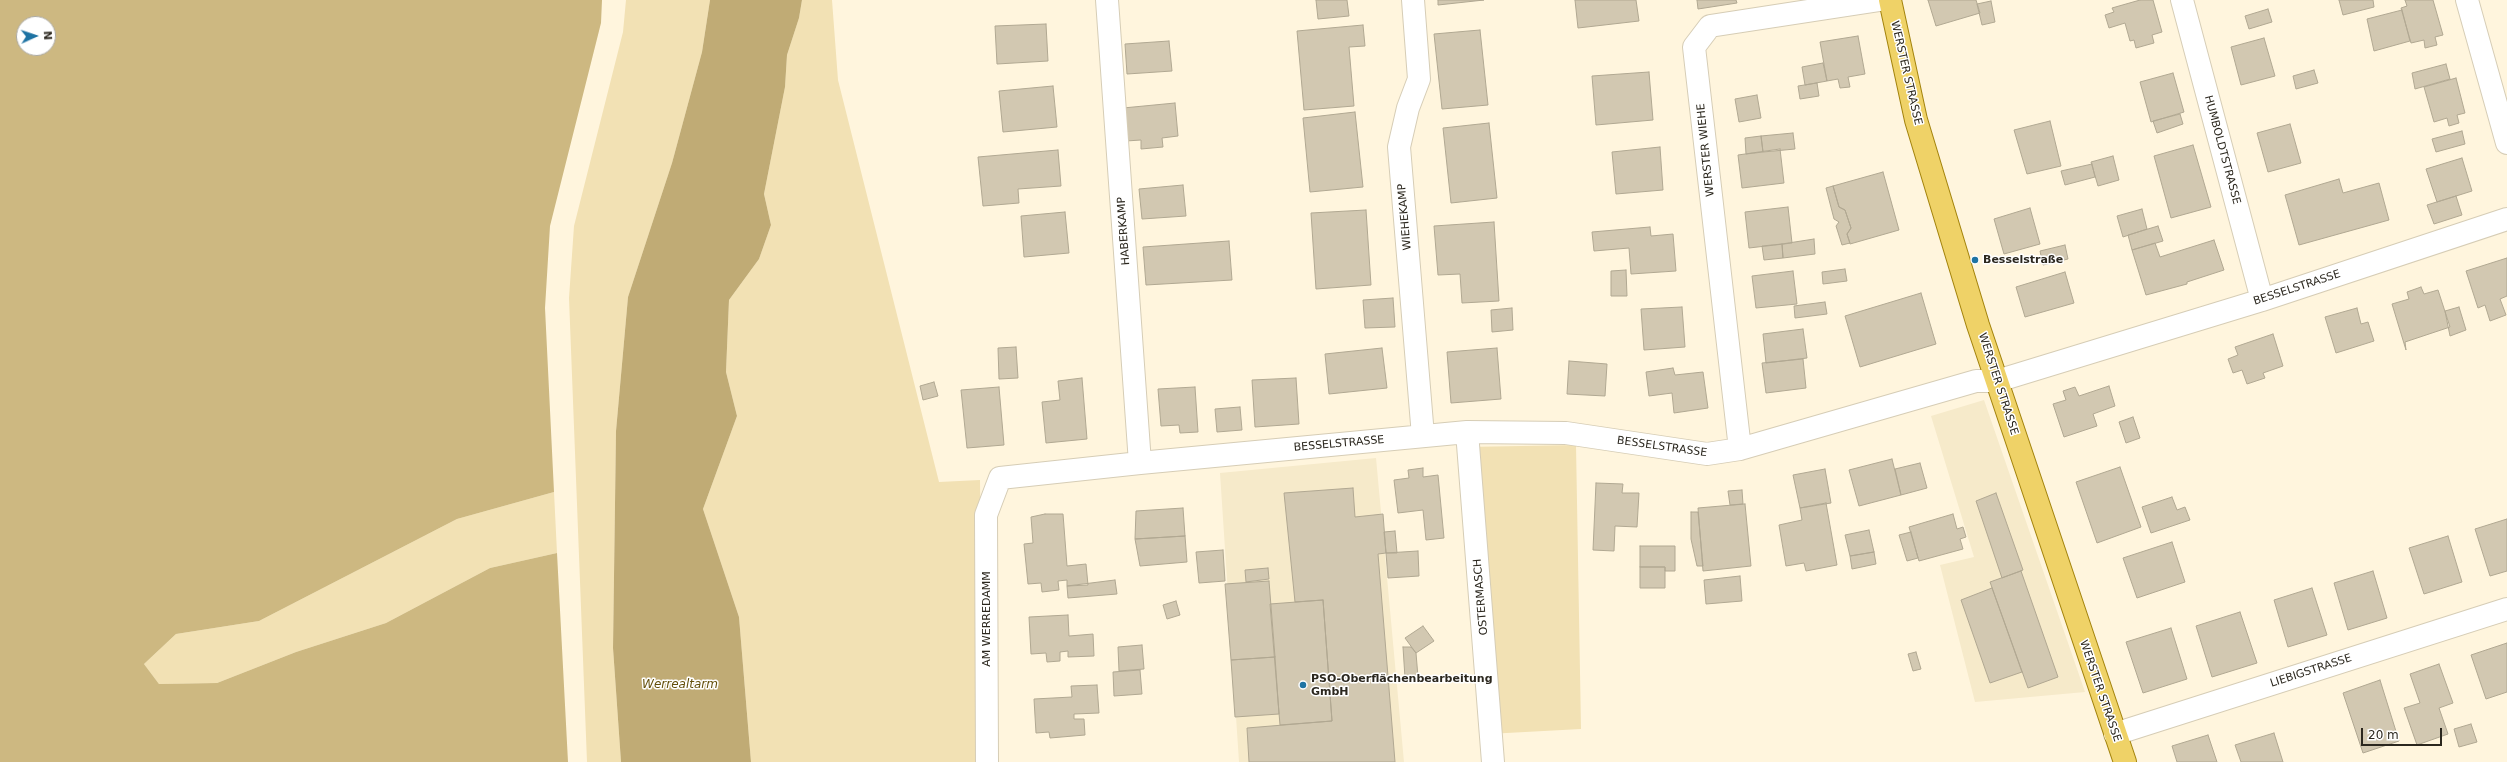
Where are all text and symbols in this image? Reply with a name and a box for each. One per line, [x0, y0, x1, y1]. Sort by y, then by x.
north arrow [16, 16, 56, 56]
street label: WERSTER STRASSE [1888, 20, 1924, 126]
text: N [41, 30, 54, 40]
street label: HUMBOLDTSTRASSE [2201, 94, 2243, 206]
street label: WERSTER WIEHE [1695, 103, 1717, 197]
street label: WIEHEKAMP [1396, 183, 1414, 251]
street label: HABERKAMP [1115, 196, 1133, 266]
place label: Besselstraße [1983, 253, 2063, 267]
marker: Besselstraße [1970, 255, 1980, 265]
street label: BESSELSTRASSE [2252, 268, 2342, 308]
street label: WERSTER STRASSE [1975, 331, 2021, 437]
street label: BESSELSTRASSE [1293, 433, 1385, 455]
street label: BESSELSTRASSE [1616, 434, 1708, 460]
street label: OSTERMASCH [1471, 558, 1491, 636]
street label: AM WERREDAMM [980, 571, 994, 667]
street label: WERSTER STRASSE [2076, 638, 2124, 744]
street label: LIEBIGSTRASSE [2269, 652, 2353, 690]
place label: PSO-Oberflächenbearbeitung GmbH [1311, 672, 1493, 698]
water label: Werrealtarm [642, 678, 718, 692]
marker: PSO-Oberflächenbearbeitung GmbH [1298, 680, 1308, 690]
scale bar [2363, 720, 2444, 746]
text: 20 m [2368, 728, 2399, 742]

